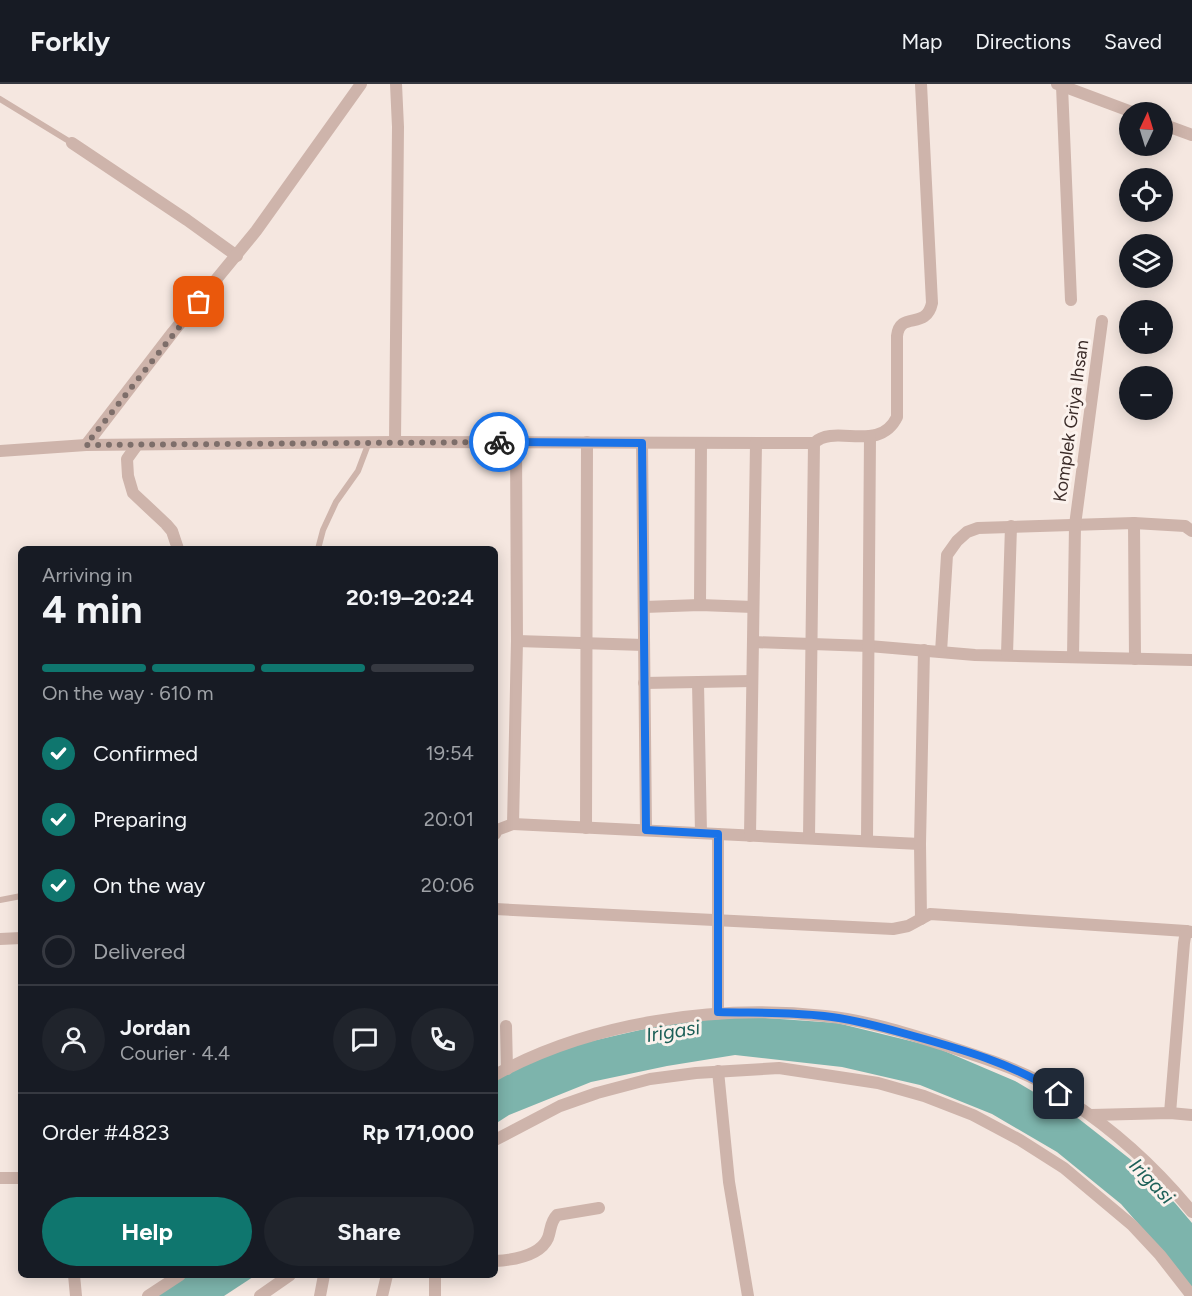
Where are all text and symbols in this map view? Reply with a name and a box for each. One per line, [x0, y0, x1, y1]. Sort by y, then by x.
text: Forkly [30, 24, 110, 58]
text: Map [901, 29, 942, 54]
text: Directions [975, 29, 1071, 54]
text: Saved [1104, 29, 1162, 54]
north arrow [1119, 102, 1173, 156]
map controls [1119, 102, 1173, 420]
button: locate [1119, 168, 1173, 222]
button: layers [1119, 234, 1173, 288]
pin [173, 276, 224, 327]
icon: bag [182, 285, 215, 318]
button: + [1119, 300, 1173, 354]
street label: Komplek Griya Ihsan [1049, 338, 1093, 504]
button: − [1119, 366, 1173, 420]
courier [469, 412, 529, 472]
icon: bike [483, 426, 516, 459]
text: Arriving in [42, 563, 132, 587]
text: 20:19–20:24 [346, 584, 474, 611]
text: 4 min [42, 586, 142, 633]
text: On the way · 610 m [42, 681, 214, 705]
icon: check [42, 737, 75, 770]
text: Confirmed [93, 740, 198, 767]
text: 19:54 [425, 741, 474, 765]
icon: check [42, 803, 75, 836]
text: Preparing [93, 806, 187, 833]
text: 20:01 [424, 807, 474, 831]
icon: check [42, 869, 75, 902]
text: On the way [93, 872, 205, 899]
text: 20:06 [421, 873, 474, 897]
text: Delivered [93, 938, 186, 965]
button: person [42, 1008, 105, 1071]
button: chat [333, 1008, 396, 1071]
button: phone [411, 1008, 474, 1071]
text: Jordan [120, 1014, 191, 1041]
water label: Irigasi [644, 1015, 702, 1047]
text: Courier · 4.4 [120, 1041, 230, 1065]
pin [1033, 1068, 1084, 1119]
icon: home [1042, 1077, 1075, 1110]
text: Order #4823 [42, 1119, 170, 1146]
text: Rp 171,000 [362, 1119, 474, 1146]
water label: Irigasi [1124, 1153, 1180, 1209]
button: Help [42, 1197, 252, 1266]
button: Share [264, 1197, 474, 1266]

